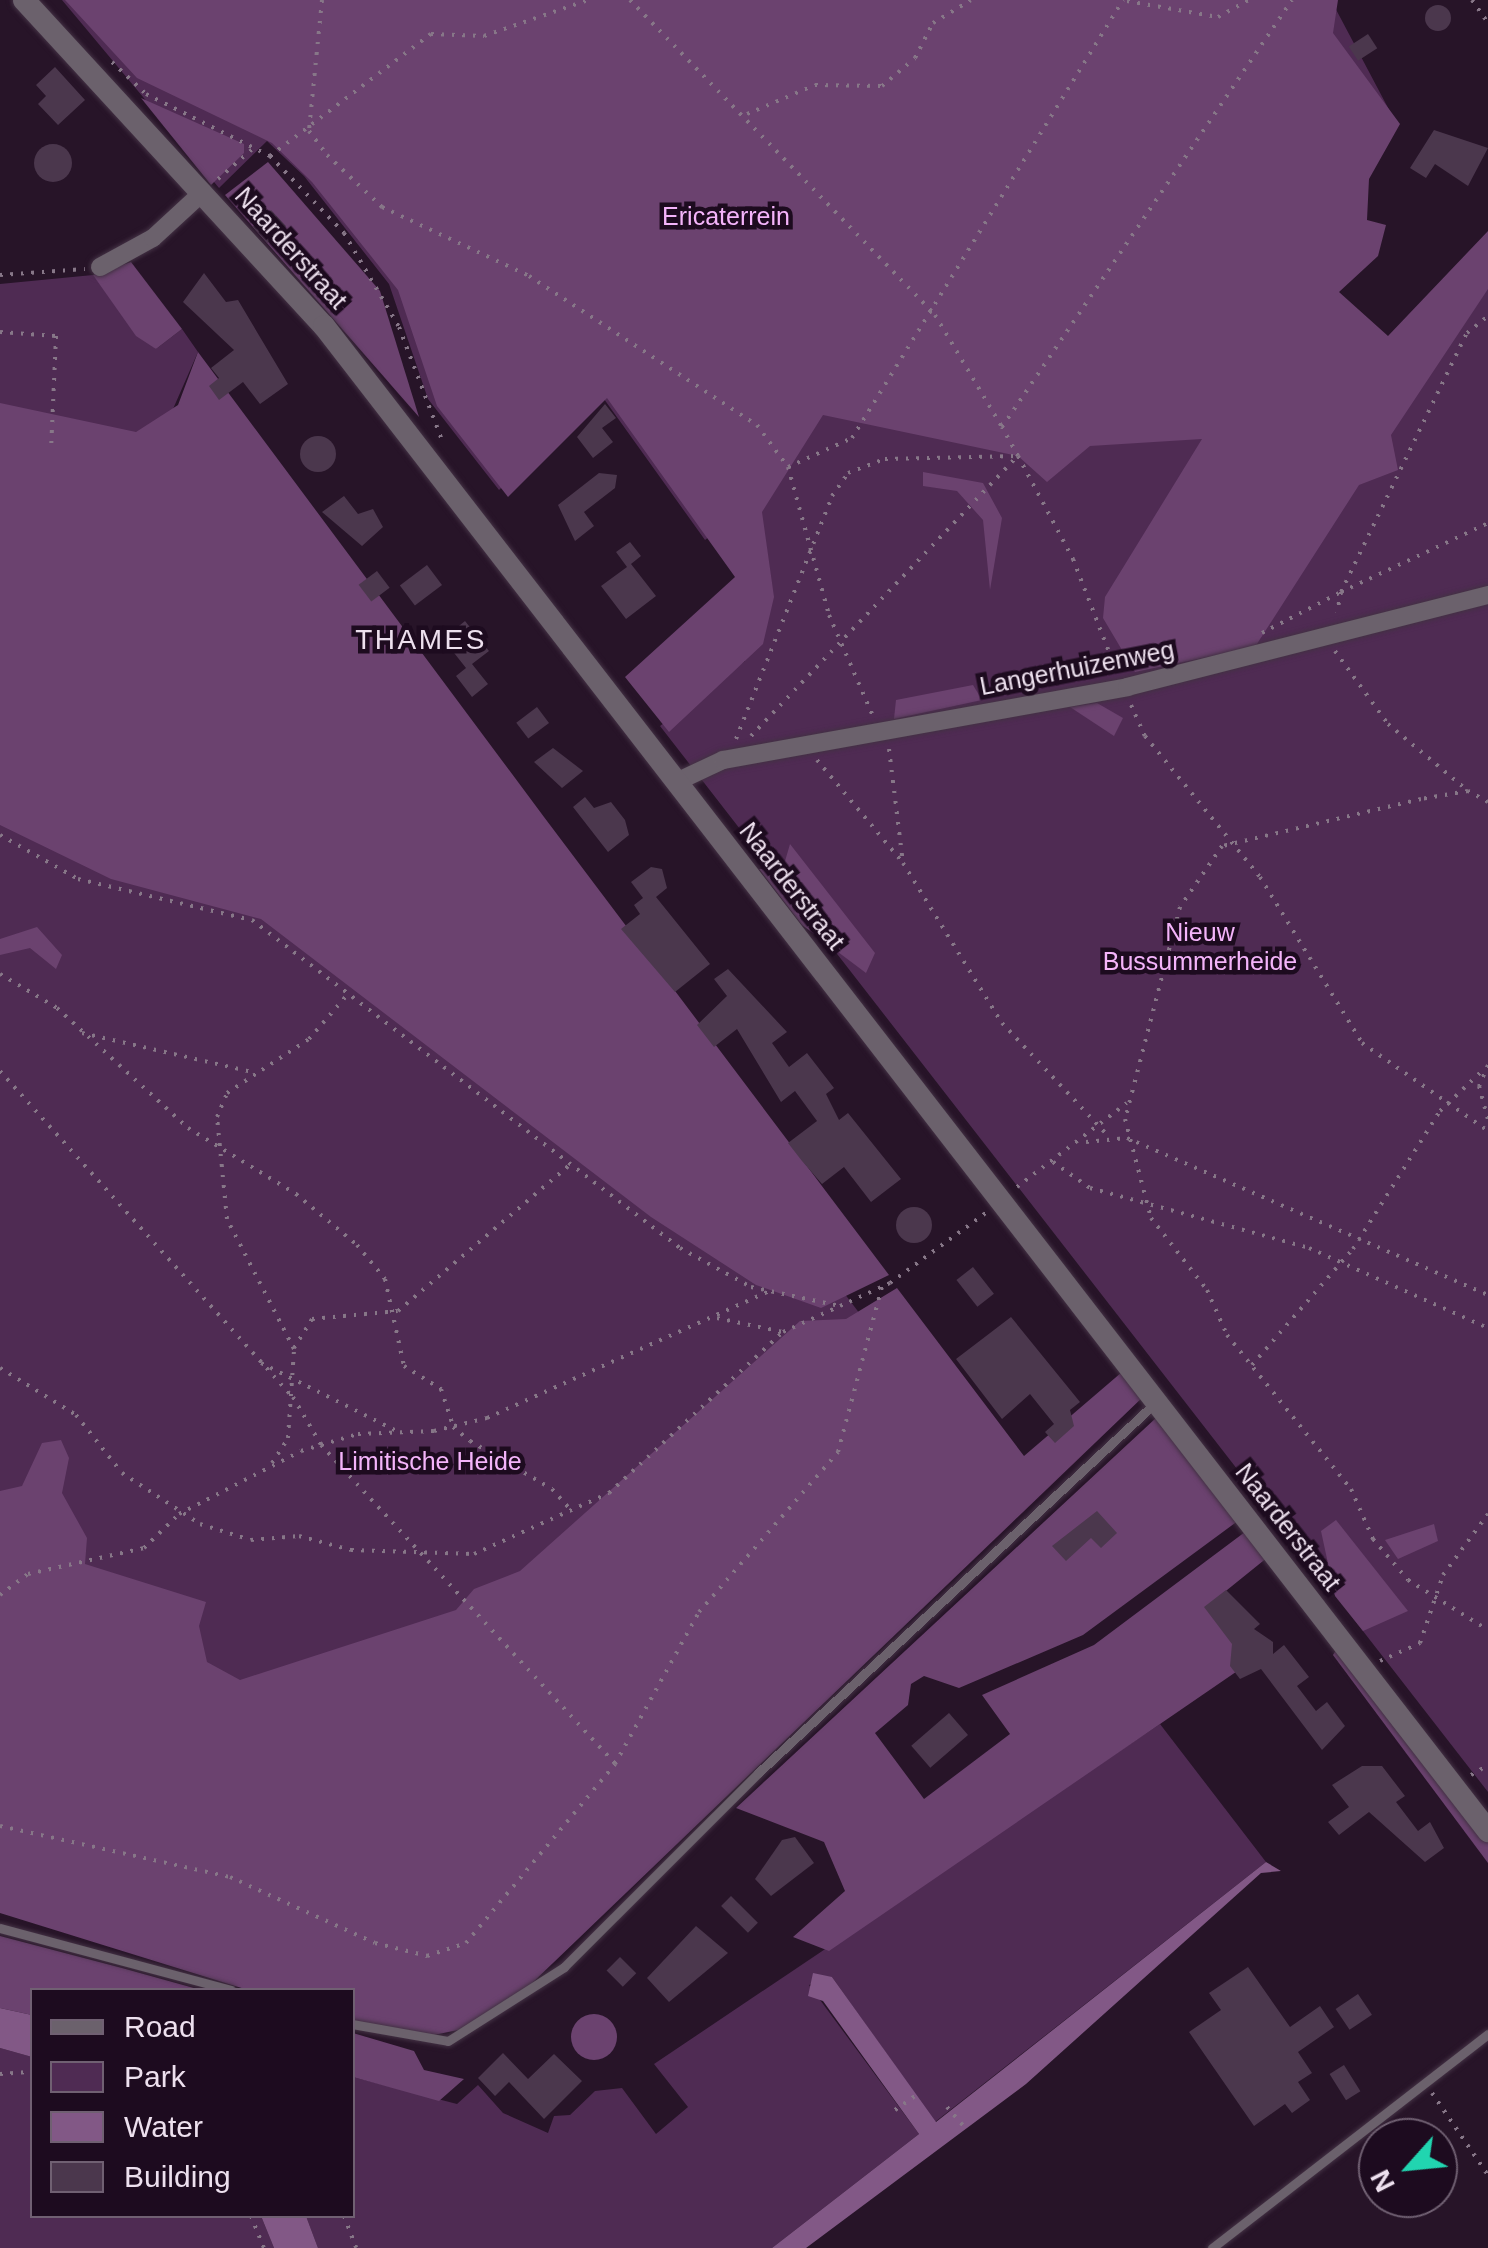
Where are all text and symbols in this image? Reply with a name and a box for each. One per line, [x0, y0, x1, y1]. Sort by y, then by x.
street label: Naarderstraat [229, 181, 353, 315]
park label: Ericaterrein [662, 201, 790, 231]
district label: THAMES [355, 623, 487, 657]
street label: Langerhuizenweg [977, 634, 1177, 702]
street label: Naarderstraat [733, 817, 851, 955]
park label: Nieuw Bussummerheide [1103, 918, 1297, 977]
park label: Limitische Heide [338, 1446, 522, 1476]
street label: Naarderstraat [1229, 1458, 1347, 1596]
legend [30, 1988, 355, 2218]
text: Road [124, 2010, 196, 2043]
text: Park [124, 2060, 186, 2093]
text: Water [124, 2110, 203, 2143]
north arrow [1358, 2118, 1458, 2218]
text: Building [124, 2160, 231, 2193]
text: N [1364, 2165, 1401, 2197]

